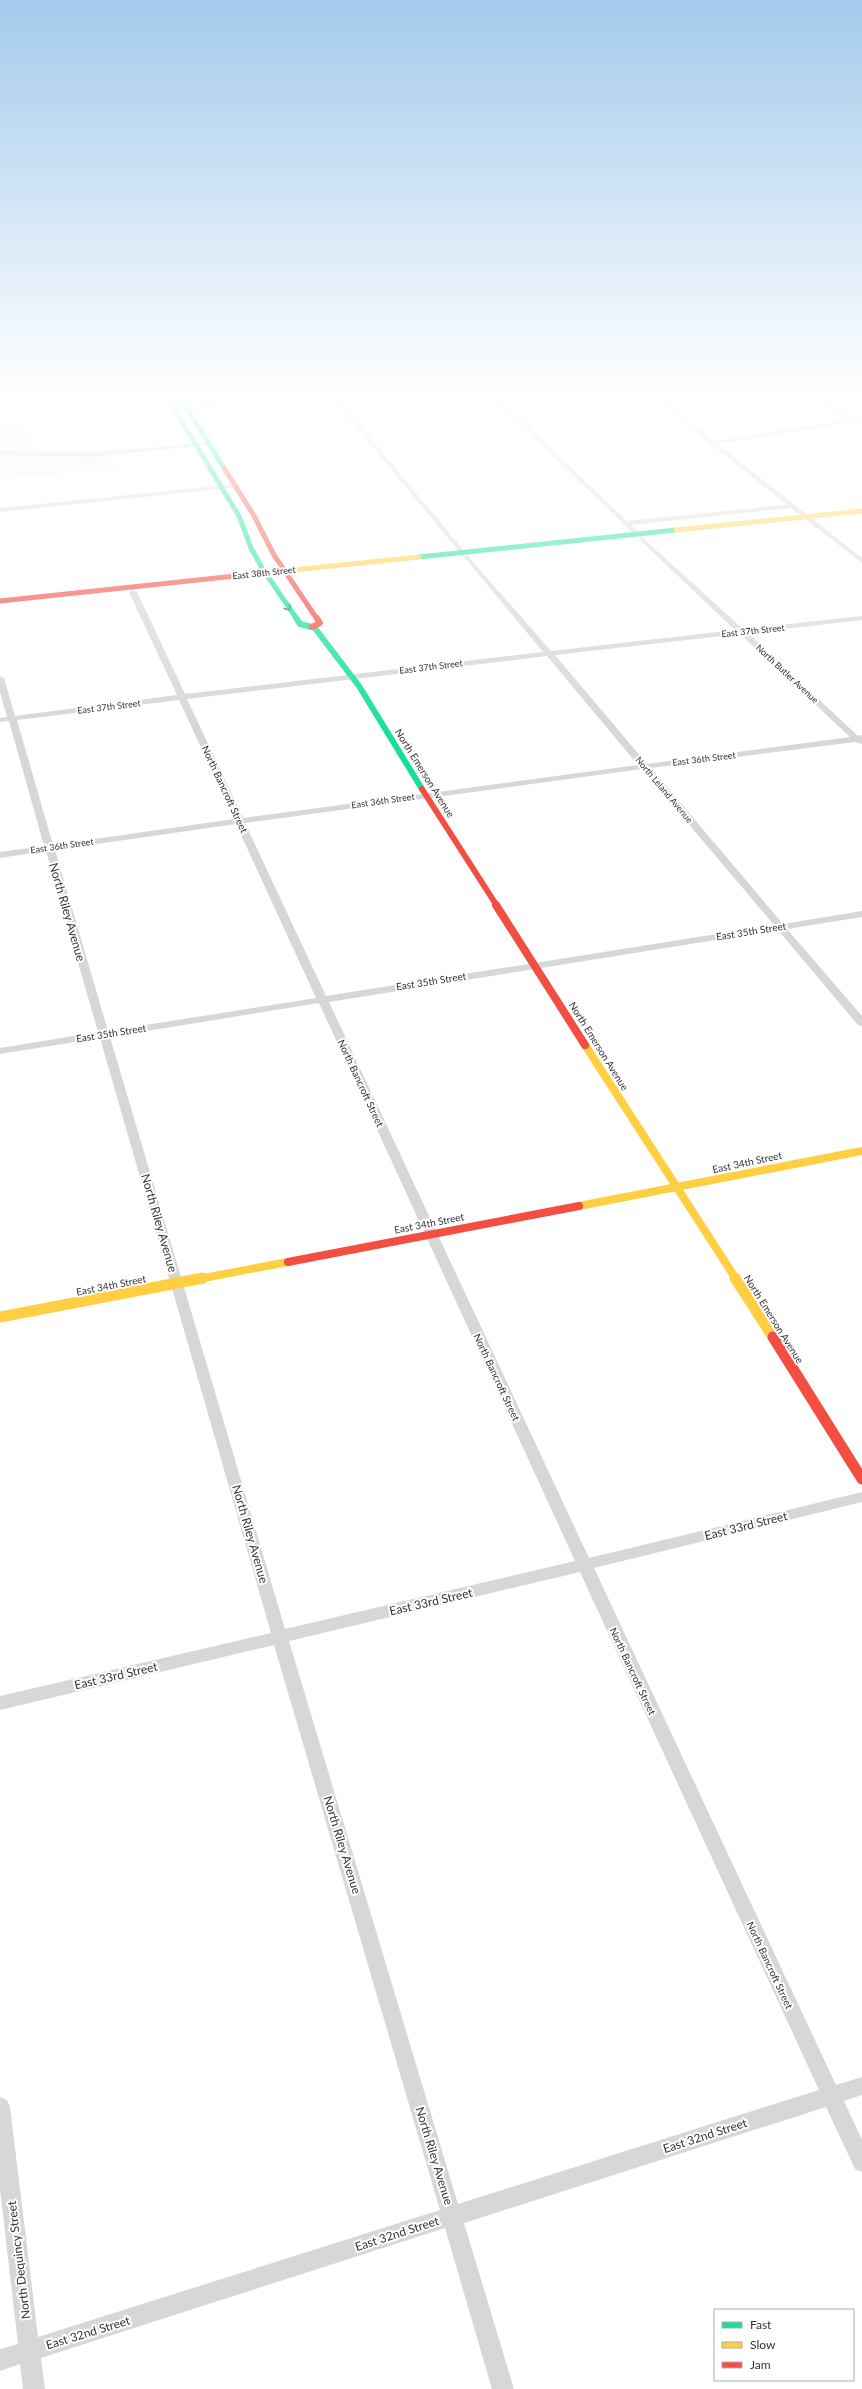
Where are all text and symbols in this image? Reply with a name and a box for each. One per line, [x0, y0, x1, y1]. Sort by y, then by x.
street label: East 38th Street [232, 564, 297, 581]
one-way arrow [283, 603, 290, 610]
street label: East 37th Street [721, 622, 786, 639]
street label: North Butler Avenue [754, 642, 821, 706]
street label: East 37th Street [399, 657, 464, 676]
street label: East 37th Street [77, 697, 142, 716]
street label: North Emerson Avenue [393, 726, 457, 820]
street label: North Bancroft Street [199, 743, 251, 835]
street label: East 36th Street [672, 749, 737, 768]
street label: North Leland Avenue [633, 754, 695, 825]
street label: East 36th Street [351, 791, 416, 810]
street label: East 36th Street [30, 836, 95, 855]
street label: North Riley Avenue [46, 861, 89, 963]
street label: East 35th Street [715, 919, 787, 942]
street label: East 35th Street [395, 969, 467, 992]
street label: North Emerson Avenue [567, 999, 631, 1093]
street label: East 35th Street [75, 1021, 147, 1044]
street label: North Bancroft Street [335, 1037, 387, 1129]
street label: East 34th Street [711, 1149, 783, 1175]
street label: North Riley Avenue [138, 1172, 181, 1274]
street label: East 34th Street [393, 1210, 465, 1236]
street label: East 34th Street [75, 1272, 147, 1298]
street label: North Emerson Avenue [742, 1272, 806, 1366]
street label: North Bancroft Street [471, 1331, 523, 1423]
street label: North Riley Avenue [229, 1483, 272, 1585]
street label: East 33rd Street [703, 1508, 790, 1543]
street label: East 33rd Street [388, 1585, 475, 1618]
street label: North Bancroft Street [607, 1625, 659, 1717]
street label: East 33rd Street [73, 1659, 160, 1692]
street label: North Riley Avenue [320, 1794, 365, 1896]
street label: North Bancroft Street [744, 1919, 796, 2011]
street label: North Riley Avenue [412, 2105, 457, 2207]
street label: East 32nd Street [661, 2115, 749, 2156]
street label: North Dequincy Street [4, 2199, 33, 2320]
street label: East 32nd Street [353, 2213, 441, 2254]
legend [714, 2309, 854, 2381]
street label: East 32nd Street [44, 2312, 132, 2352]
text: Fast [750, 2317, 772, 2332]
text: Slow [750, 2337, 776, 2352]
text: Jam [750, 2357, 771, 2372]

